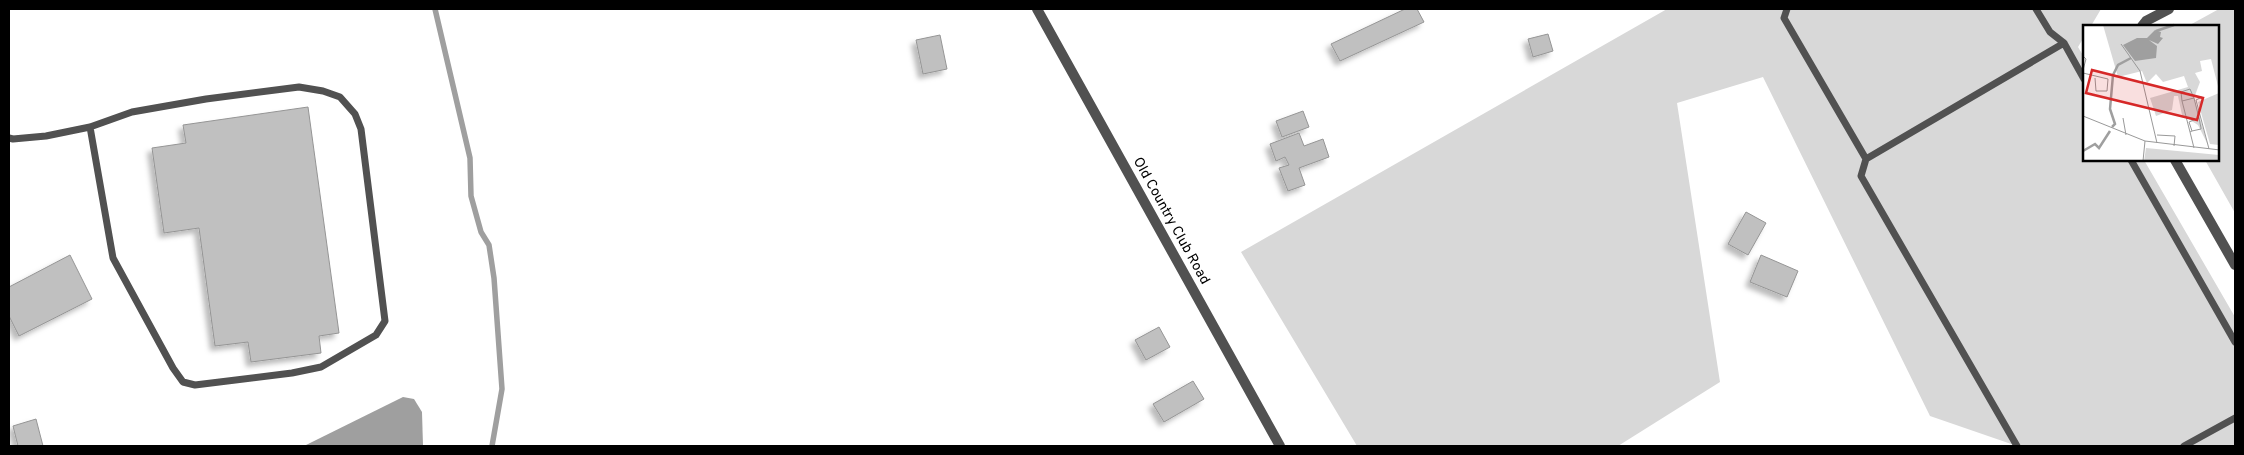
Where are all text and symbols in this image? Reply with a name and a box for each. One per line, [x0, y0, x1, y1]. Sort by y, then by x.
inset map [2083, 25, 2219, 161]
street label: Old Country Club Road [1129, 154, 1213, 288]

